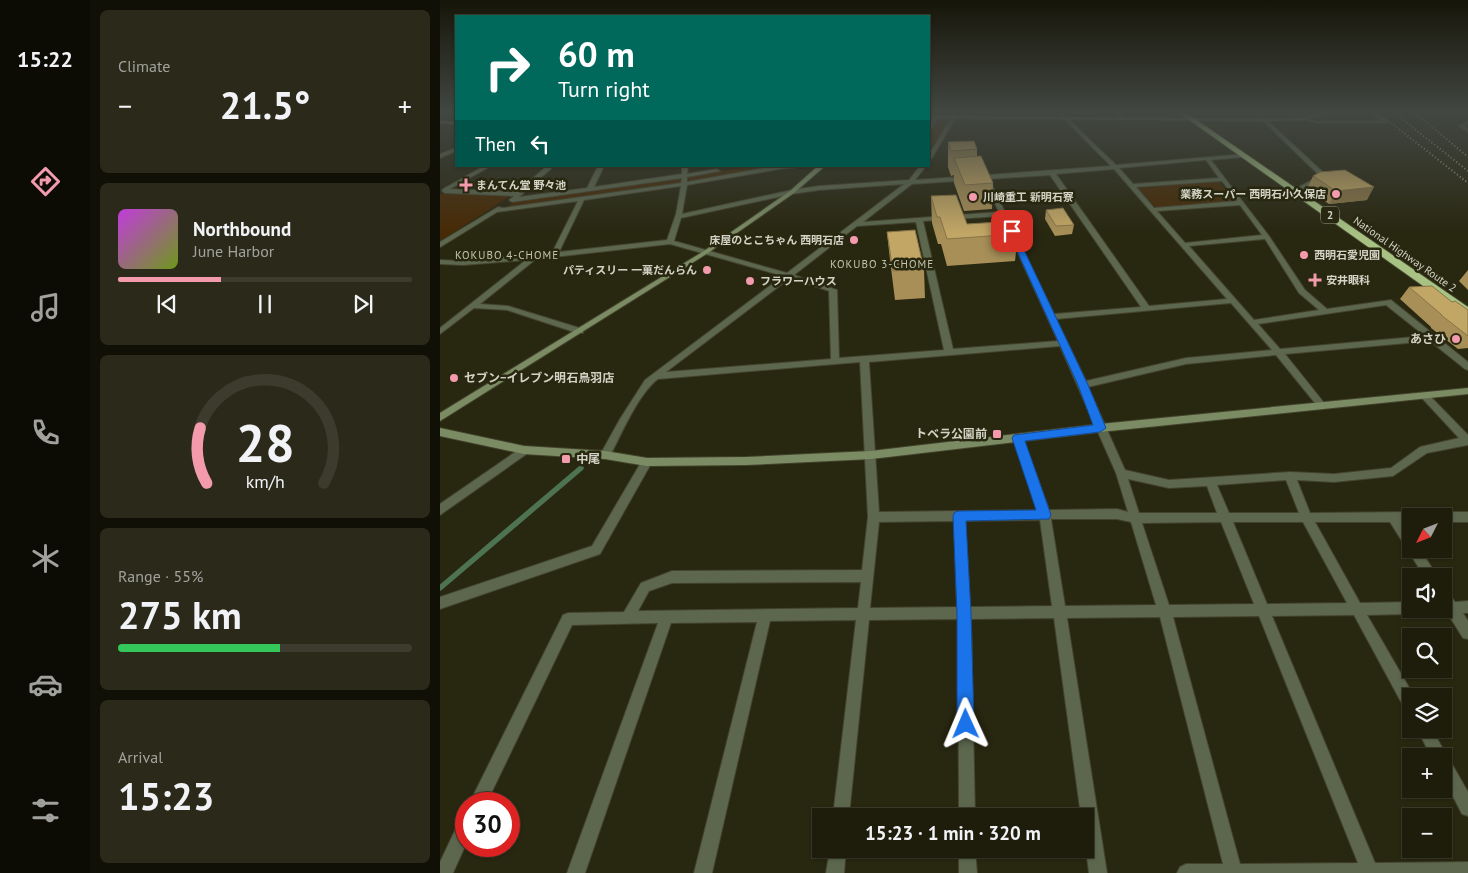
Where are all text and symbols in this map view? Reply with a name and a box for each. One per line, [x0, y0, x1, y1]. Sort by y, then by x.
text: 60 m [558, 31, 635, 77]
icon: right [475, 35, 540, 100]
text: 15:22 [17, 45, 73, 73]
text: Climate [118, 56, 170, 76]
text: Turn right [558, 75, 650, 103]
text: 21.5° [220, 80, 310, 129]
text: − [118, 87, 132, 124]
text: + [398, 87, 412, 124]
icon: left [526, 130, 554, 158]
text: Then [475, 132, 516, 156]
icon: directions [28, 164, 63, 199]
place label: まんてん堂 野々池 [476, 178, 566, 192]
marker: まんてん堂 野々池 [460, 179, 472, 191]
place label: 業務スーパー 西明石小久保店 [1180, 187, 1326, 201]
marker: 業務スーパー 西明石小久保店 [1330, 188, 1342, 200]
place label: 川崎重工 新明石寮 [983, 190, 1074, 204]
marker: 川崎重工 新明石寮 [967, 191, 979, 203]
road number: 2 [1321, 206, 1339, 224]
pin [991, 210, 1033, 252]
street label: National Highway Route 2 [1351, 213, 1459, 295]
text: Northbound [193, 217, 291, 241]
icon: arrive [998, 217, 1026, 245]
place label: 床屋のとこちゃん 西明石店 [709, 233, 844, 247]
marker: 床屋のとこちゃん 西明石店 [848, 234, 860, 246]
text: June Harbor [193, 241, 274, 261]
district label: KOKUBO 4-CHOME [455, 248, 559, 262]
place label: 西明石愛児園 [1314, 248, 1380, 262]
marker: 西明石愛児園 [1298, 249, 1310, 261]
district label: KOKUBO 3-CHOME [830, 257, 934, 271]
place label: パティスリー 一菓だんらん [563, 263, 697, 277]
marker: パティスリー 一菓だんらん [701, 264, 713, 276]
marker: 安井眼科 [1308, 273, 1322, 287]
place label: 安井眼科 [1326, 273, 1370, 287]
place label: フラワーハウス [760, 274, 837, 288]
marker: フラワーハウス [744, 275, 756, 287]
icon: music [28, 290, 63, 325]
icon: previous [153, 290, 181, 318]
icon: pause [251, 290, 279, 318]
icon: next [349, 290, 377, 318]
place label: あさひ [1410, 331, 1446, 346]
marker: あさひ [1450, 333, 1462, 345]
place label: セブン−イレブン明石鳥羽店 [464, 370, 614, 385]
marker: セブン−イレブン明石鳥羽店 [448, 372, 460, 384]
text: 28 [236, 409, 294, 476]
icon: phone [28, 415, 63, 450]
place label: トベラ公園前 [915, 426, 987, 441]
marker: トベラ公園前 [991, 428, 1003, 440]
place label: 中尾 [576, 451, 600, 466]
marker: 中尾 [560, 453, 572, 465]
text: km/h [245, 470, 285, 493]
north arrow [1402, 508, 1452, 558]
map controls [1402, 508, 1452, 858]
icon: climate [28, 541, 63, 576]
text: Range · 55% [118, 566, 203, 586]
button: sound [1402, 568, 1452, 618]
text: 275 km [118, 590, 242, 639]
button: search [1402, 628, 1452, 678]
icon: car [28, 667, 63, 702]
button: layers [1402, 688, 1452, 738]
position arrow [939, 697, 991, 749]
text: Arrival [118, 747, 163, 767]
button: + [1402, 748, 1452, 798]
text: 15:23 [118, 771, 214, 820]
speed limit sign: 30 [455, 792, 520, 857]
icon: filters [28, 793, 63, 828]
button: − [1402, 808, 1452, 858]
text: 15:23 · 1 min · 320 m [865, 821, 1041, 845]

